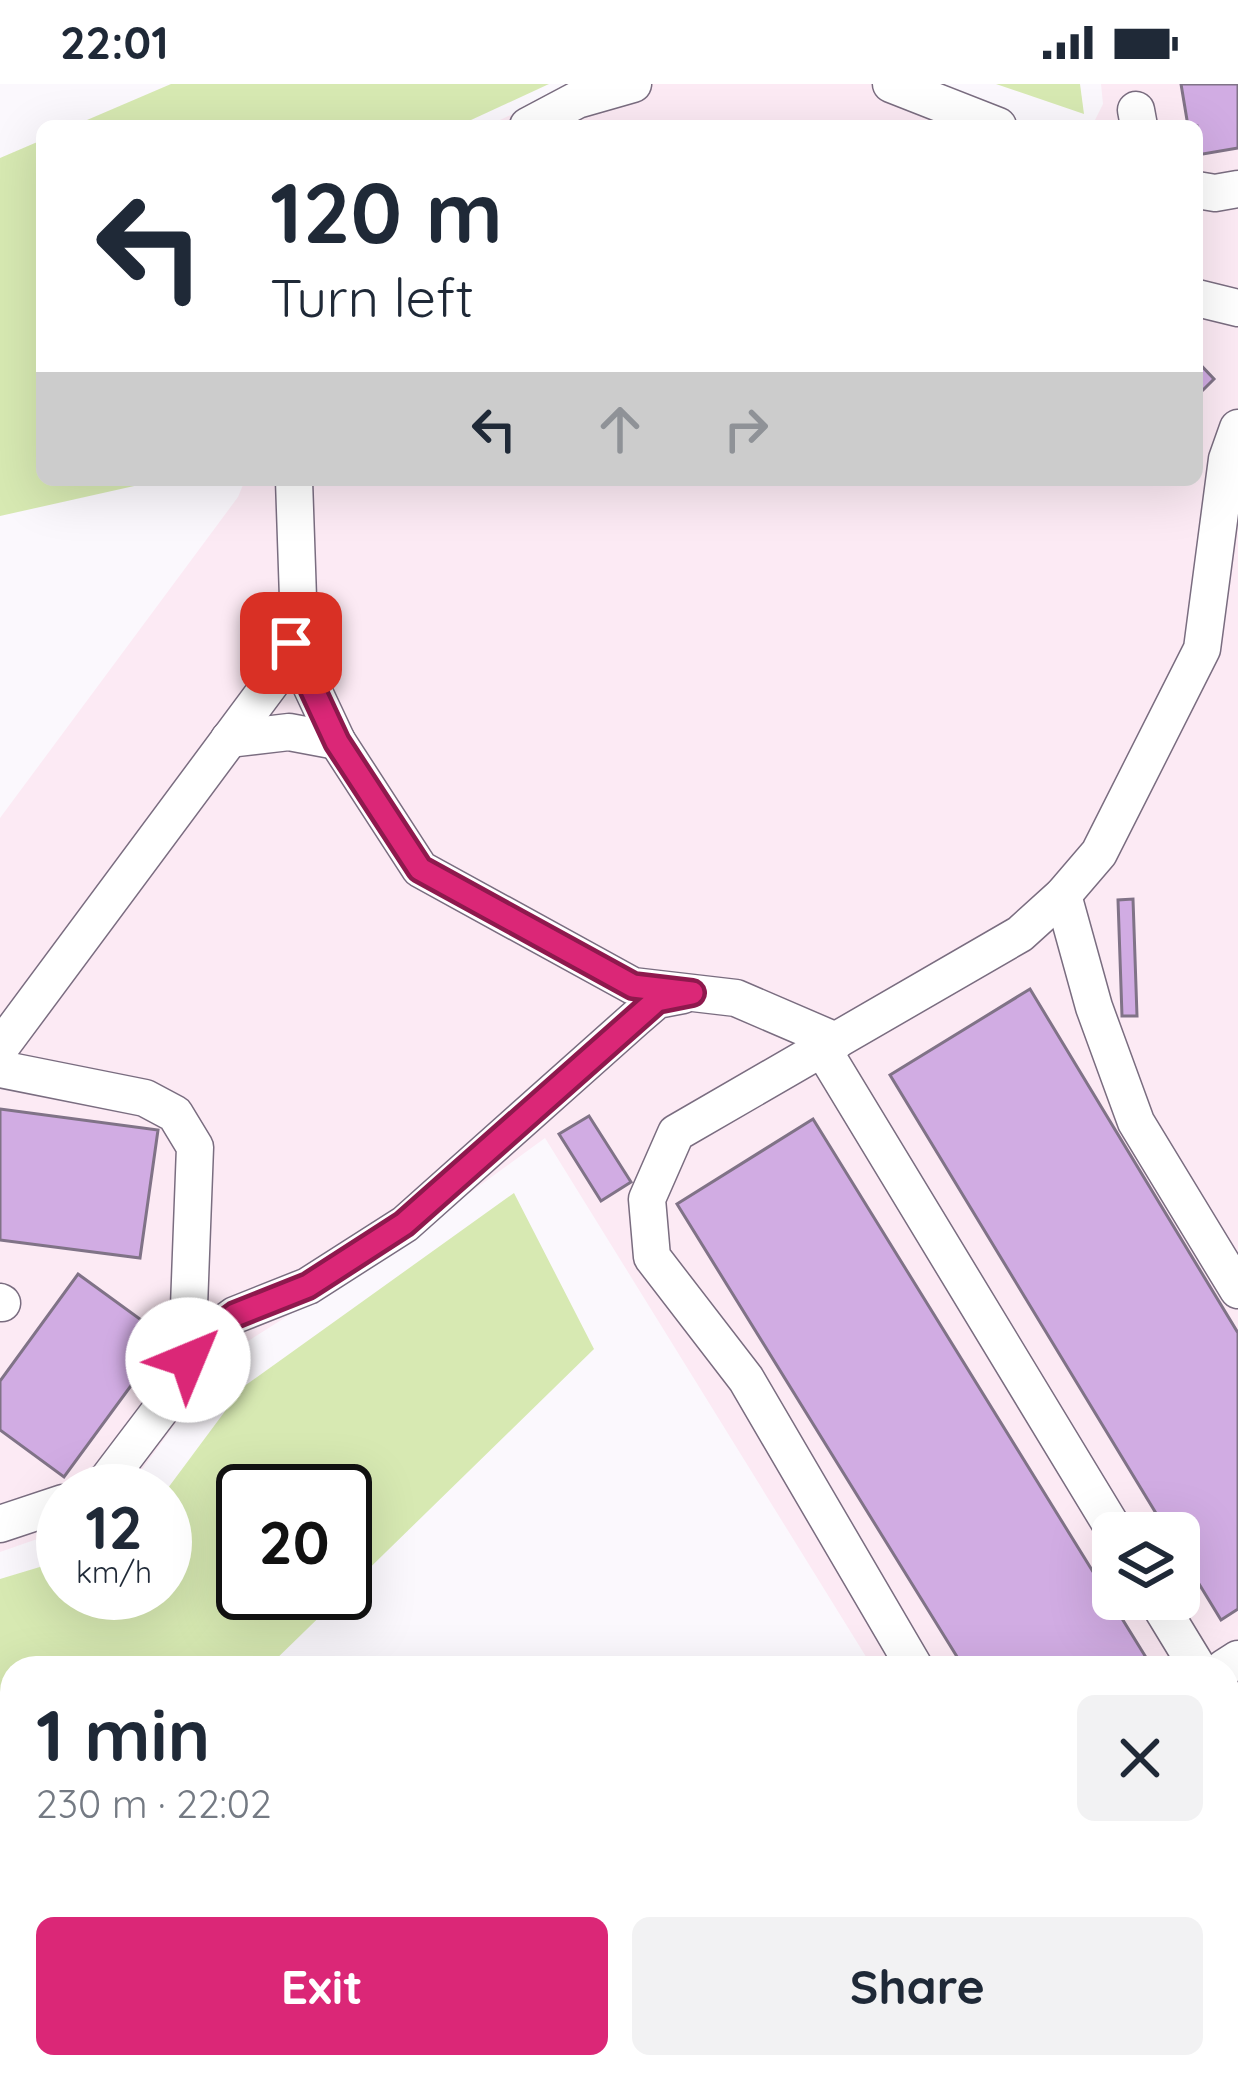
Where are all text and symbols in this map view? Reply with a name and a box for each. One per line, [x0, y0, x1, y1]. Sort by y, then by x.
text: 22:01 [60, 14, 169, 70]
text: 120 m [270, 159, 503, 264]
icon: left [72, 168, 228, 324]
text: Turn left [270, 263, 474, 331]
icon: left [461, 396, 527, 462]
icon: ahead [587, 396, 653, 462]
icon: right [713, 396, 779, 462]
pin [240, 592, 342, 694]
icon: arrive [258, 610, 324, 676]
position arrow [125, 1297, 251, 1423]
speed limit sign: 20 [216, 1464, 372, 1620]
text: 12 [85, 1489, 143, 1564]
map controls [1092, 1512, 1200, 1620]
button: layers [1092, 1512, 1200, 1620]
text: km/h [76, 1553, 152, 1591]
text: 1 min [36, 1689, 210, 1779]
button: close [1077, 1695, 1203, 1821]
text: 230 m · 22:02 [36, 1779, 272, 1828]
button: Exit [36, 1917, 608, 2055]
button: Share [632, 1917, 1203, 2055]

